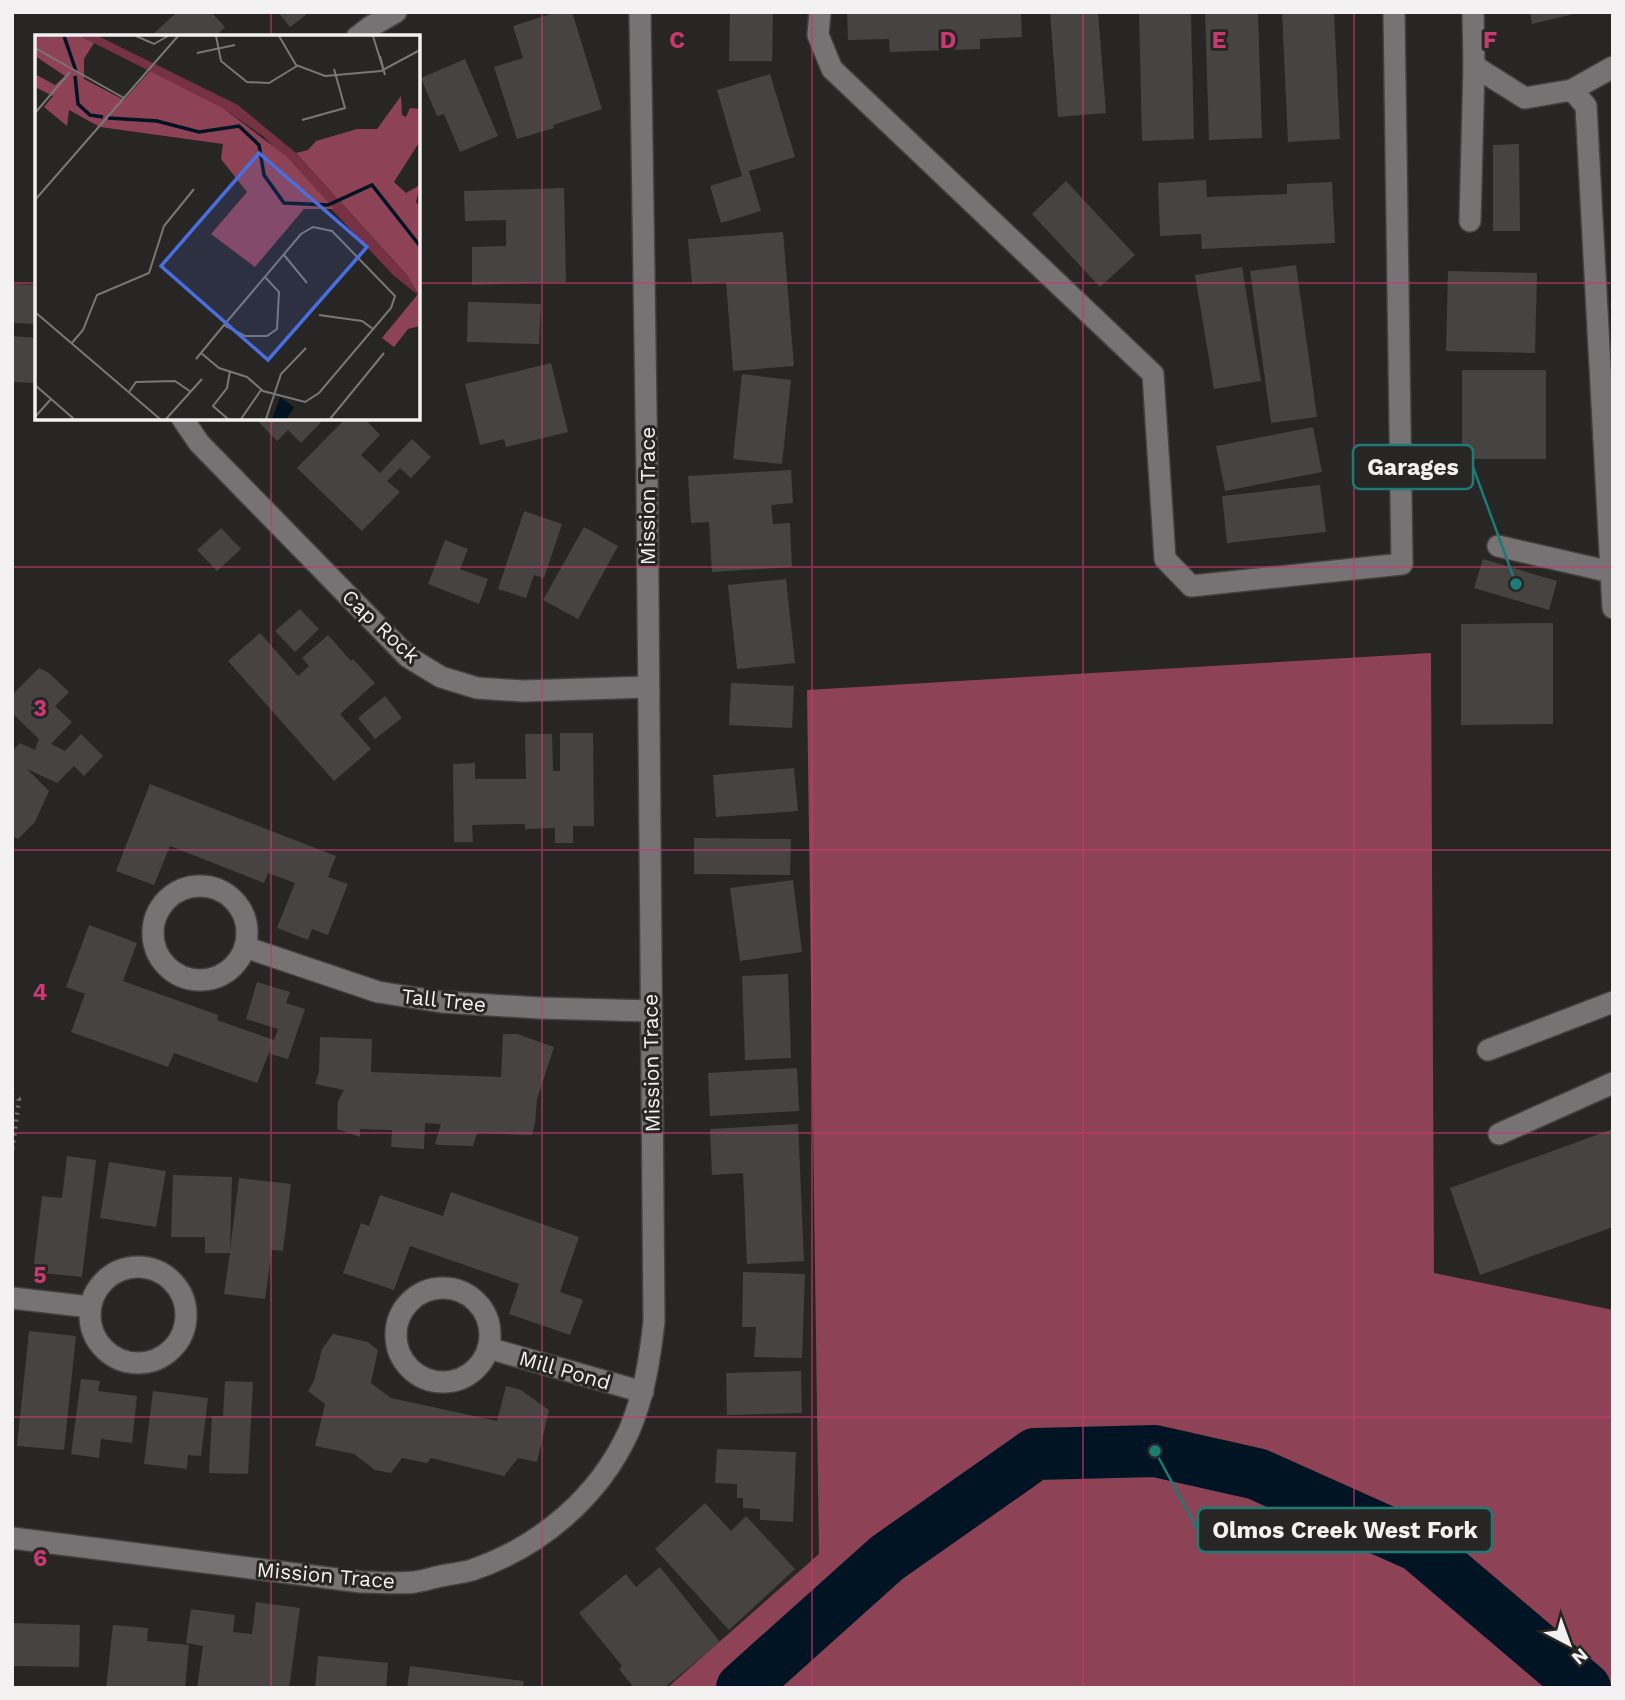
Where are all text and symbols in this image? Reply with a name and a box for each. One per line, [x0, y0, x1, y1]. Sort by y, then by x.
text: C [669, 27, 685, 54]
text: D [940, 27, 956, 54]
text: E [1212, 27, 1226, 54]
text: F [1483, 27, 1497, 54]
inset map [35, 35, 420, 420]
street label: Mission Trace [635, 427, 660, 565]
callout: Garages [1353, 445, 1473, 489]
text: Garages [1367, 454, 1459, 481]
street label: Cap Rock [337, 584, 425, 668]
text: 3 [33, 695, 47, 722]
text: 4 [33, 979, 48, 1006]
street label: Tall Tree [400, 983, 488, 1017]
street label: Mission Trace [637, 993, 665, 1133]
text: 5 [33, 1262, 47, 1289]
street label: Mill Pond [516, 1345, 614, 1395]
callout: Olmos Creek West Fork [1198, 1508, 1492, 1552]
text: Olmos Creek West Fork [1212, 1517, 1479, 1544]
text: 6 [33, 1545, 47, 1572]
street label: Mission Trace [256, 1557, 396, 1593]
north arrow [1534, 1609, 1604, 1679]
text: N [1567, 1643, 1593, 1670]

